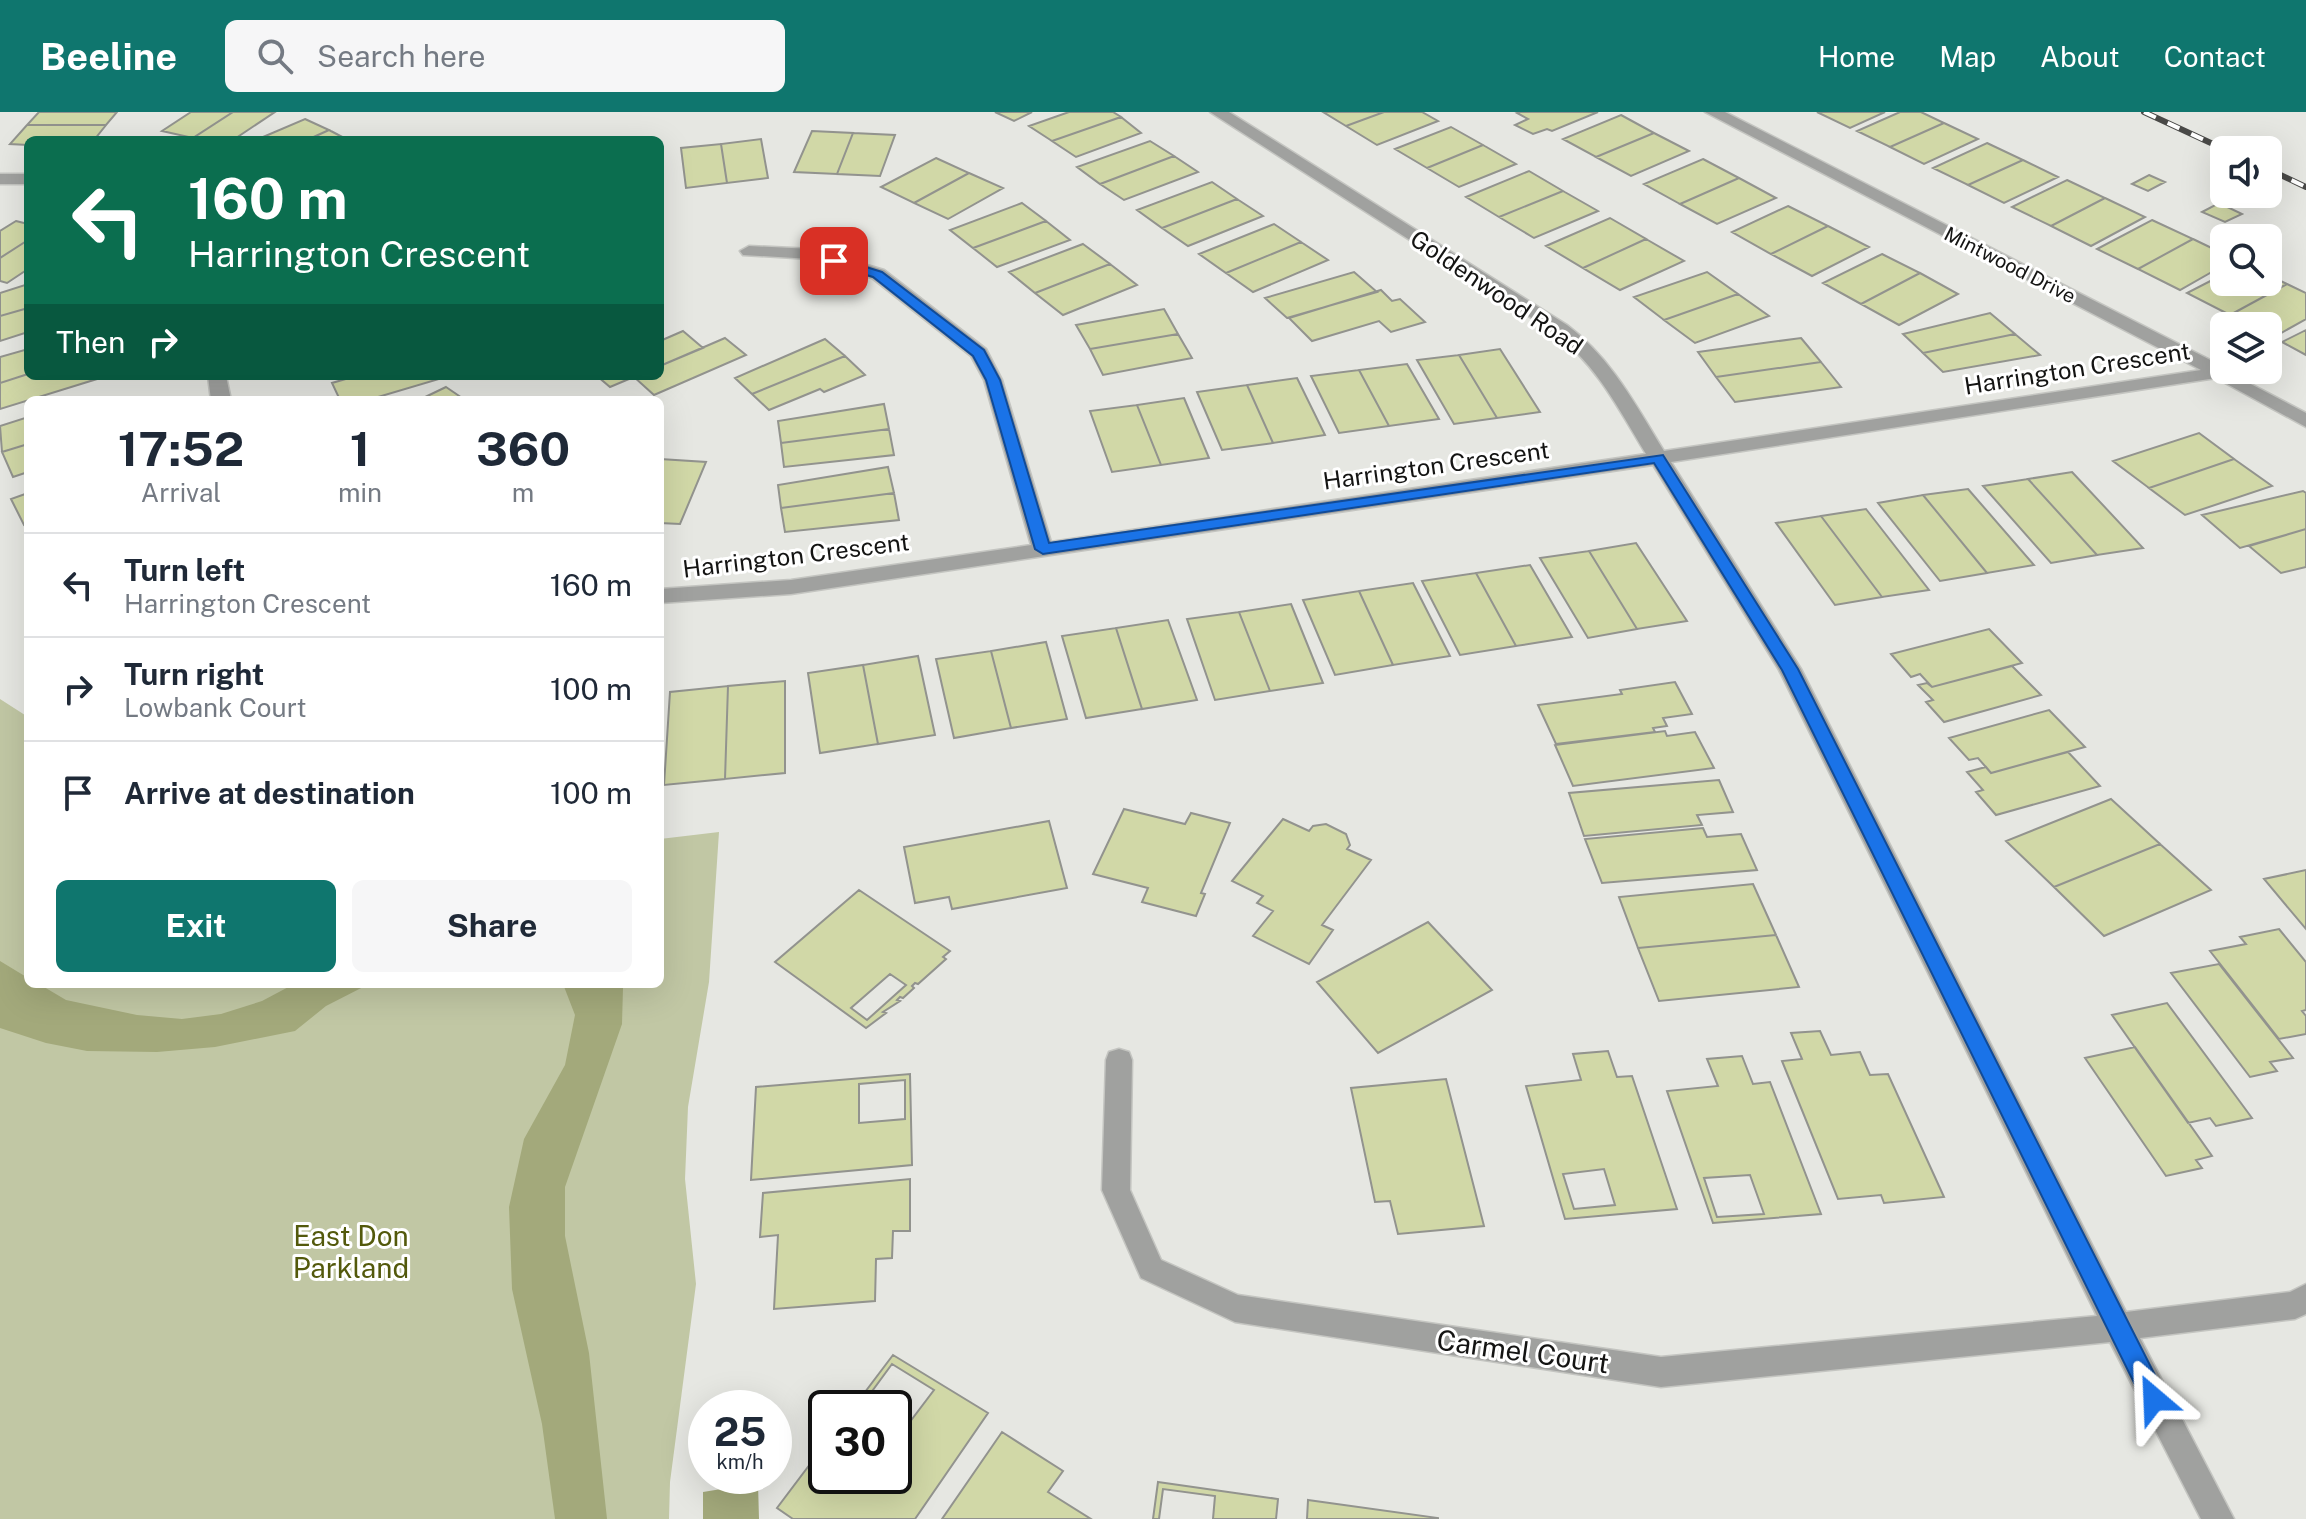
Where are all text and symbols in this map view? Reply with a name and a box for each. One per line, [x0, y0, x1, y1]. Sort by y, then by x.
search box [225, 20, 785, 92]
text: Beeline [40, 34, 177, 79]
icon: search [253, 34, 297, 78]
text: Search here [317, 38, 486, 74]
text: Home [1818, 40, 1895, 73]
text: Map [1939, 40, 1996, 73]
text: About [2040, 40, 2120, 73]
text: Contact [2164, 40, 2266, 73]
map controls [2210, 136, 2282, 384]
button: sound [2210, 136, 2282, 208]
text: 160 m [188, 166, 348, 232]
icon: left [56, 168, 160, 272]
street label: Mintwood Drive [1940, 222, 2080, 308]
street label: Goldenwood Road [1406, 224, 1588, 360]
button: search [2210, 224, 2282, 296]
pin [800, 227, 868, 295]
text: Harrington Crescent [188, 233, 530, 275]
icon: arrive [812, 239, 856, 283]
button: layers [2210, 312, 2282, 384]
icon: right [141, 320, 185, 364]
text: Then [56, 324, 125, 360]
street label: Harrington Crescent [1962, 336, 2192, 400]
text: 17:52 [118, 420, 244, 477]
text: 1 [350, 420, 370, 477]
text: 360 [476, 420, 570, 477]
street label: Harrington Crescent [1321, 435, 1551, 495]
text: Arrival [141, 477, 221, 508]
text: min [338, 477, 382, 508]
text: m [512, 477, 534, 508]
street label: Harrington Crescent [681, 527, 911, 583]
text: Turn left [124, 552, 245, 588]
icon: left [56, 563, 100, 607]
text: 160 m [550, 567, 632, 603]
text: Harrington Crescent [124, 588, 371, 619]
text: Turn right [124, 656, 264, 692]
icon: right [56, 667, 100, 711]
text: 100 m [550, 671, 632, 707]
text: Lowbank Court [124, 692, 307, 723]
icon: arrive [56, 771, 100, 815]
text: Arrive at destination [124, 775, 415, 811]
text: 100 m [550, 775, 632, 811]
button: Exit [56, 880, 336, 972]
button: Share [352, 880, 632, 972]
park label: East Don Parkland [293, 1219, 409, 1284]
street label: Carmel Court [1435, 1323, 1611, 1379]
position arrow [2112, 1357, 2196, 1441]
speed limit sign: 30 [808, 1390, 912, 1494]
text: 25 [714, 1408, 766, 1455]
text: km/h [716, 1450, 764, 1474]

